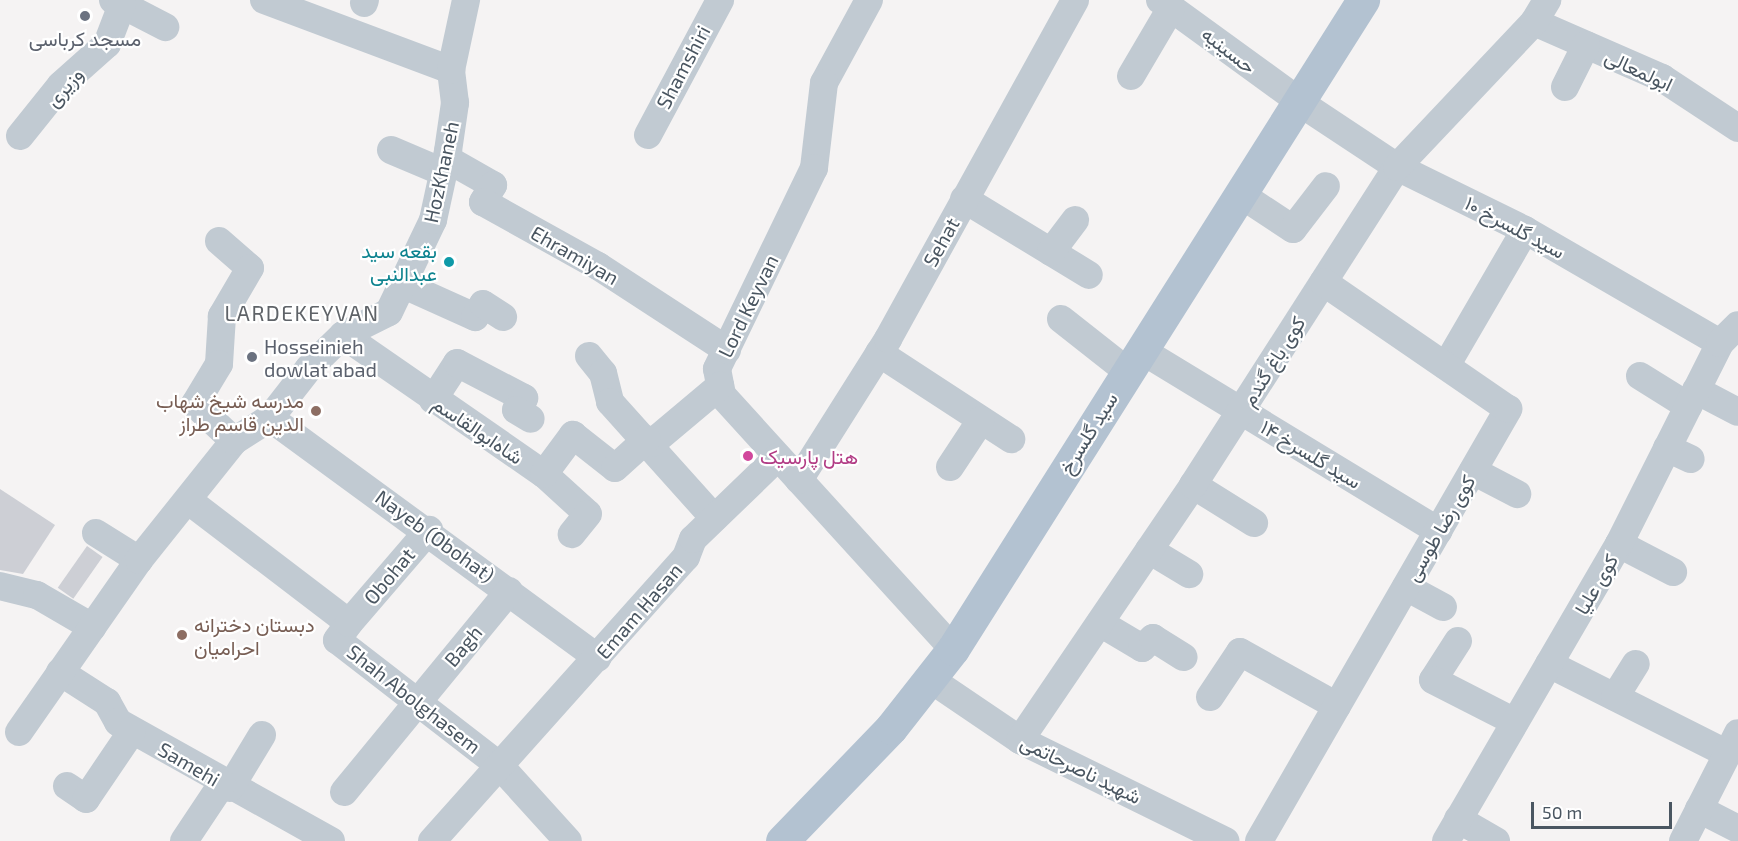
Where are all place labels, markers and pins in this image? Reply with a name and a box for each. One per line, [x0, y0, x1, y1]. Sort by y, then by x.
marker: مسجد کرباسی [78, 9, 92, 23]
place label: مسجد کرباسی [29, 26, 141, 50]
place label: بقعه سید عبدالنبی [361, 238, 437, 285]
marker: بقعه سید عبدالنبی [442, 255, 456, 269]
place label: Hosseinieh dowlat abad [264, 334, 377, 381]
marker: Hosseinieh dowlat abad [245, 350, 259, 364]
place label: مدرسه شیخ شهاب الدین قاسم طراز [156, 388, 304, 435]
marker: مدرسه شیخ شهاب الدین قاسم طراز [309, 404, 323, 418]
place label: هتل پارسیک [760, 444, 858, 468]
marker: هتل پارسیک [741, 449, 755, 463]
place label: دبستان دخترانه احرامیان [194, 612, 314, 659]
marker: دبستان دخترانه احرامیان [175, 628, 189, 642]

